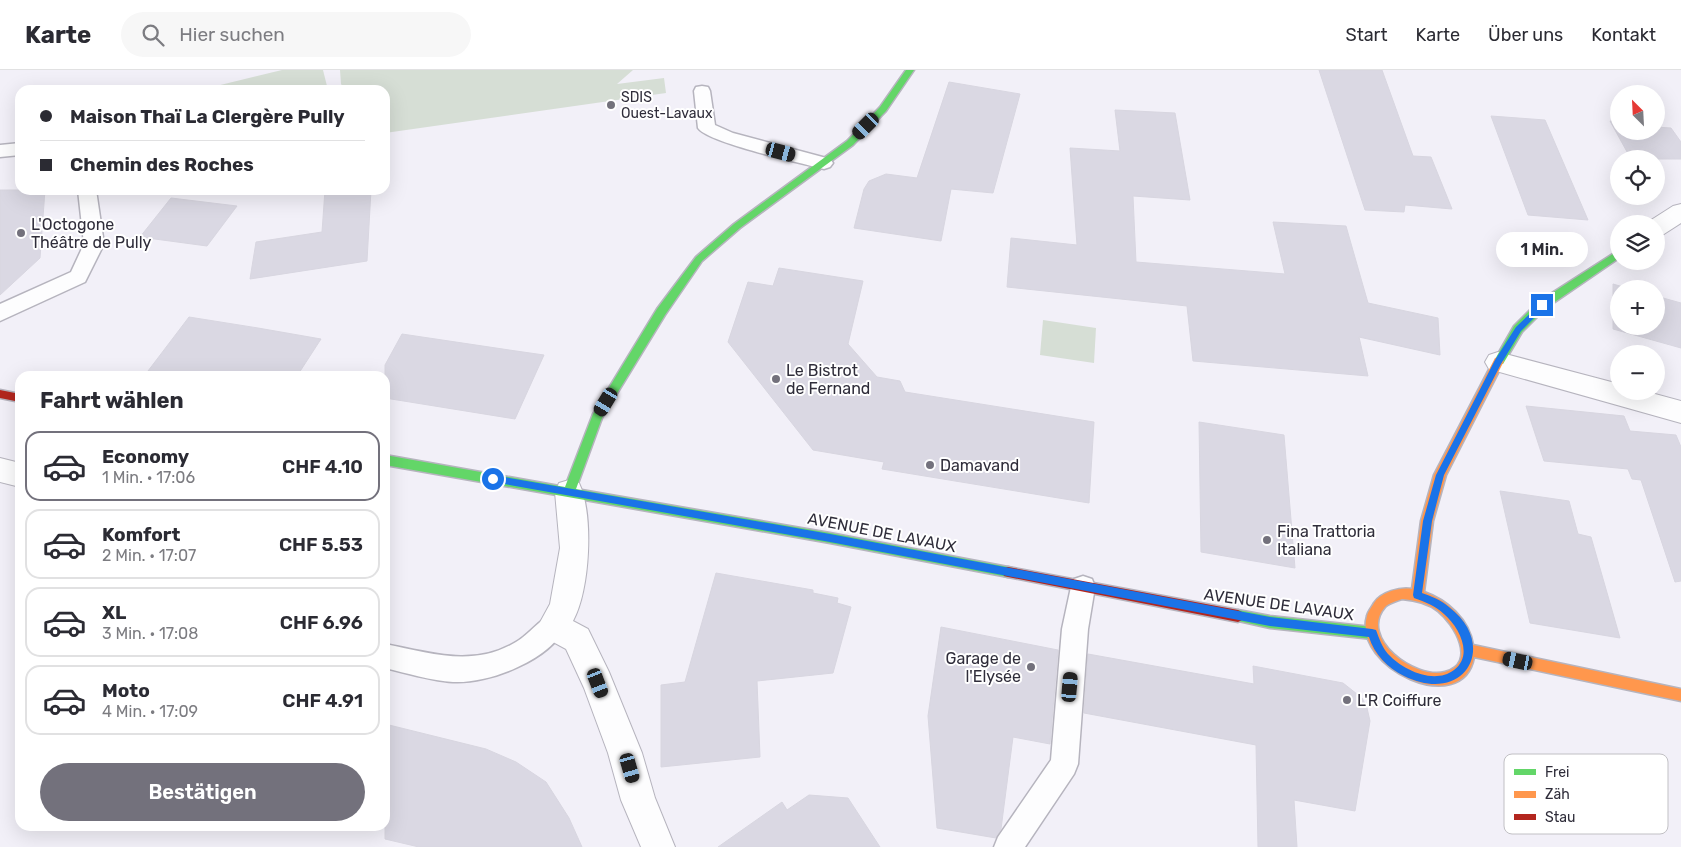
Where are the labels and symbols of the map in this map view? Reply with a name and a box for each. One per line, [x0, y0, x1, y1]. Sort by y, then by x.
north arrow [1610, 85, 1665, 140]
place label: SDIS Ouest-Lavaux [621, 89, 713, 122]
marker: SDIS Ouest-Lavaux [605, 99, 617, 111]
car [850, 110, 881, 142]
car [764, 141, 797, 163]
place label: L'Octogone Théâtre de Pully [31, 215, 152, 252]
marker: L'Octogone Théâtre de Pully [15, 227, 27, 239]
callout: 1 Min. [1496, 232, 1588, 268]
route end [1531, 294, 1553, 316]
place label: Le Bistrot de Fernand [786, 361, 870, 398]
marker: Le Bistrot de Fernand [770, 373, 782, 385]
car [591, 385, 620, 419]
place label: Damavand [940, 456, 1019, 475]
marker: Damavand [924, 459, 936, 471]
route start [482, 468, 504, 490]
street label: AVENUE DE LAVAUX [806, 509, 958, 556]
place label: Fina Trattoria Italiana [1277, 522, 1375, 559]
marker: Fina Trattoria Italiana [1261, 534, 1273, 546]
street label: AVENUE DE LAVAUX [1203, 585, 1355, 624]
place label: Garage de l'Elysée [946, 649, 1021, 686]
car [1501, 651, 1534, 671]
marker: Garage de l'Elysée [1025, 661, 1037, 673]
car [585, 666, 610, 700]
car [1061, 671, 1078, 703]
place label: L'R Coiffure [1357, 691, 1442, 710]
marker: L'R Coiffure [1341, 694, 1353, 706]
car [618, 752, 641, 784]
legend [1504, 754, 1668, 834]
text: Frei [1545, 764, 1569, 781]
text: Zäh [1545, 786, 1570, 803]
text: Stau [1545, 809, 1575, 826]

